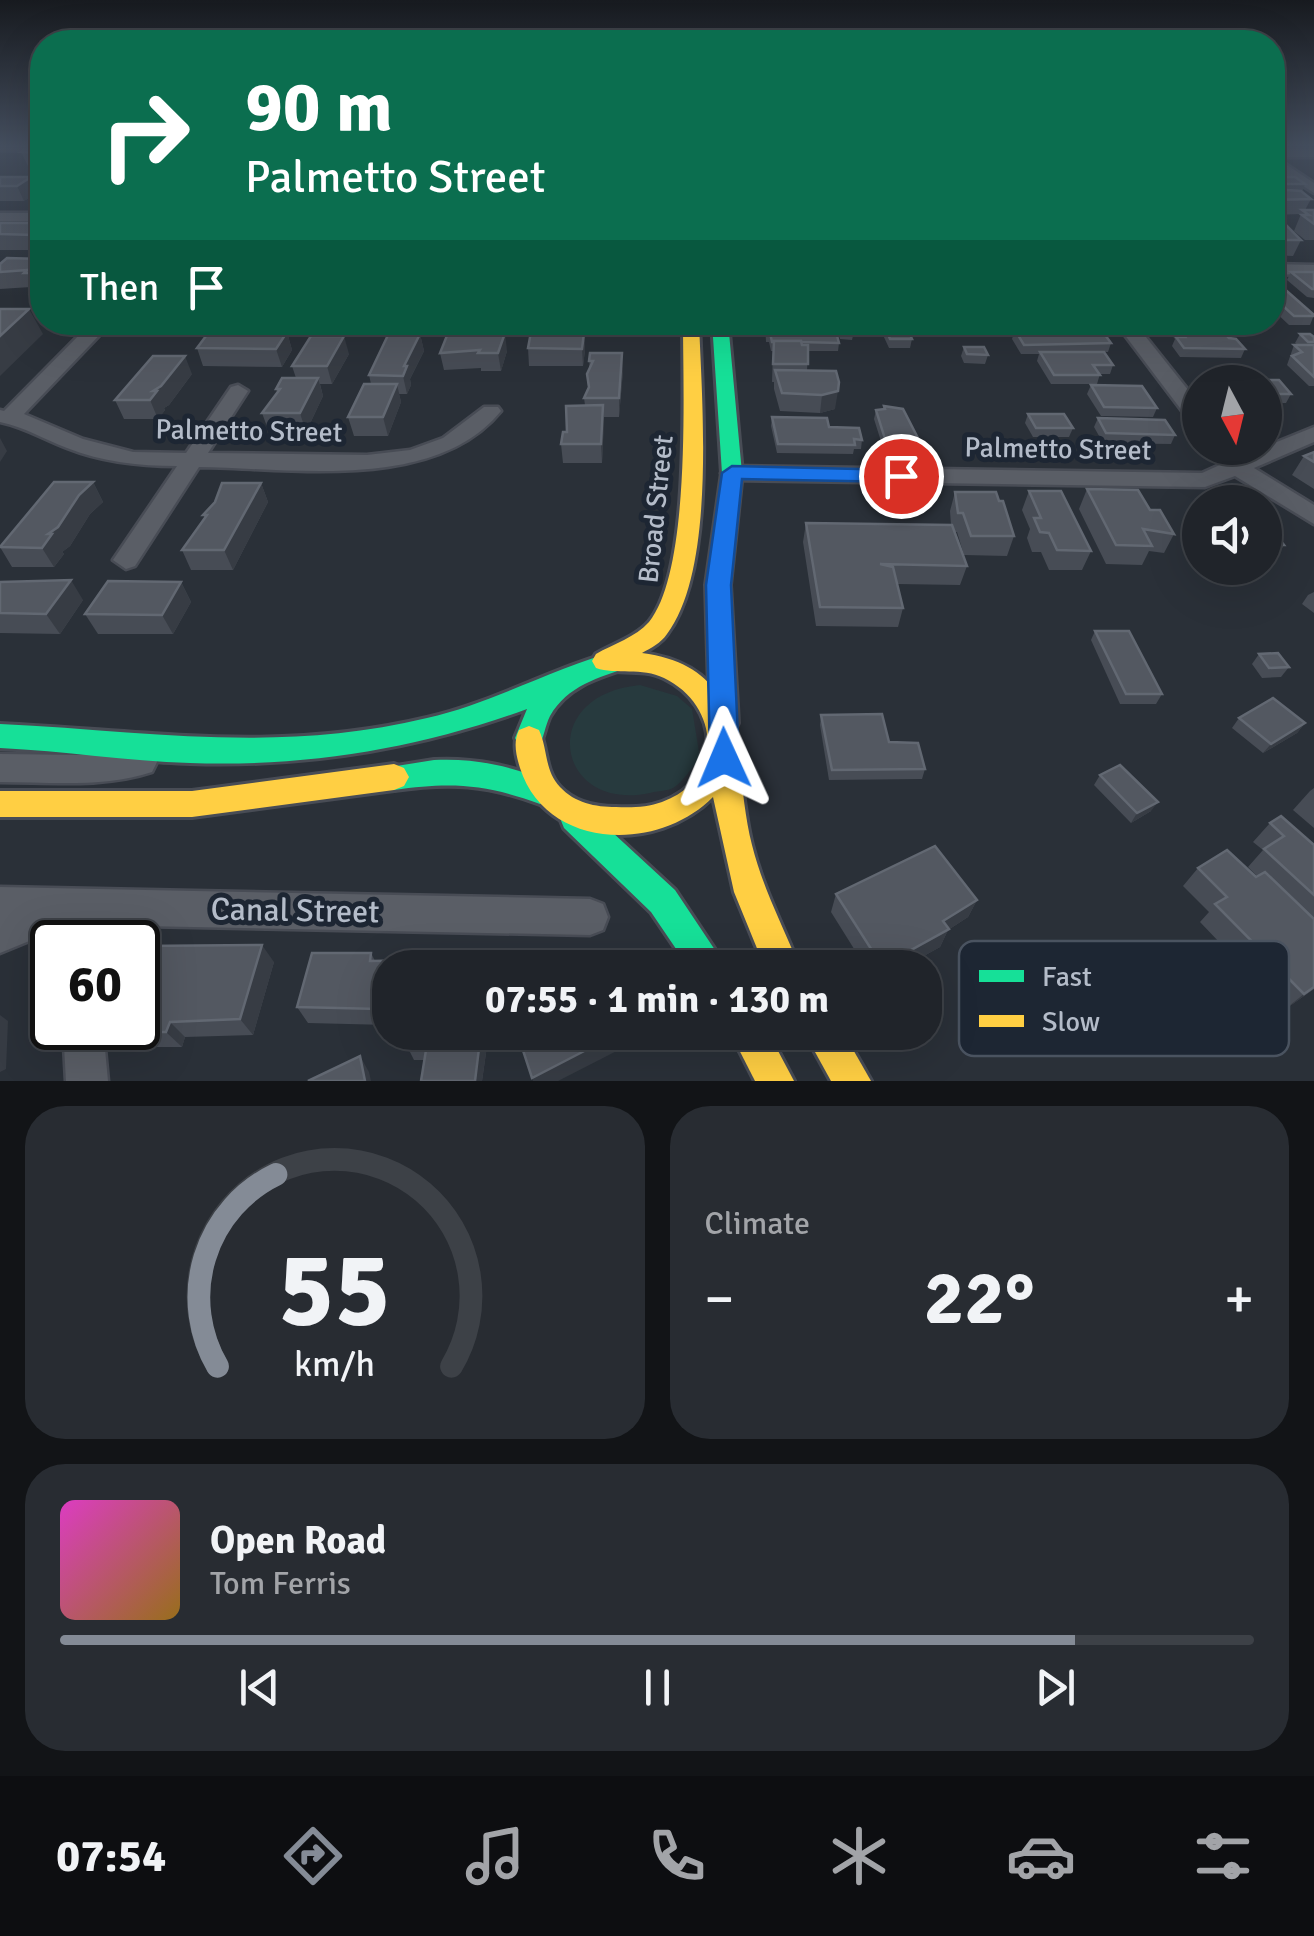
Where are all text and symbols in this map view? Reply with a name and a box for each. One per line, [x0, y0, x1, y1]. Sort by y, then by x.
text: 90 m [245, 64, 393, 150]
icon: right [80, 70, 210, 200]
text: Palmetto Street [245, 150, 546, 205]
icon: arrive [179, 260, 234, 315]
text: Then [80, 264, 159, 311]
north arrow [1182, 365, 1282, 465]
map controls [1182, 365, 1282, 585]
street label: Palmetto Street [155, 412, 343, 450]
street label: Palmetto Street [964, 430, 1152, 468]
street label: Broad Street [631, 433, 681, 585]
pin [859, 434, 944, 519]
icon: arrive [874, 449, 929, 504]
button: sound [1182, 485, 1282, 585]
position arrow [672, 706, 776, 810]
street label: Canal Street [210, 890, 380, 931]
speed limit sign: 60 [30, 920, 160, 1050]
legend [959, 941, 1289, 1056]
text: Fast [1042, 960, 1092, 994]
text: 07:55 · 1 min · 130 m [485, 976, 829, 1023]
text: Slow [1042, 1005, 1100, 1039]
text: Climate [705, 1204, 810, 1243]
text: 55 [279, 1226, 391, 1354]
text: 22° [924, 1252, 1035, 1345]
text: − [705, 1265, 734, 1333]
text: + [1224, 1265, 1254, 1333]
text: km/h [294, 1342, 375, 1386]
text: Open Road [210, 1517, 386, 1564]
text: Tom Ferris [210, 1564, 351, 1603]
icon: previous [232, 1660, 287, 1715]
icon: pause [630, 1660, 685, 1715]
icon: next [1028, 1660, 1083, 1715]
icon: directions [278, 1821, 348, 1891]
icon: music [460, 1821, 530, 1891]
icon: phone [642, 1821, 712, 1891]
icon: climate [824, 1821, 894, 1891]
icon: car [1006, 1821, 1076, 1891]
icon: filters [1188, 1821, 1258, 1891]
text: 07:54 [56, 1829, 166, 1884]

